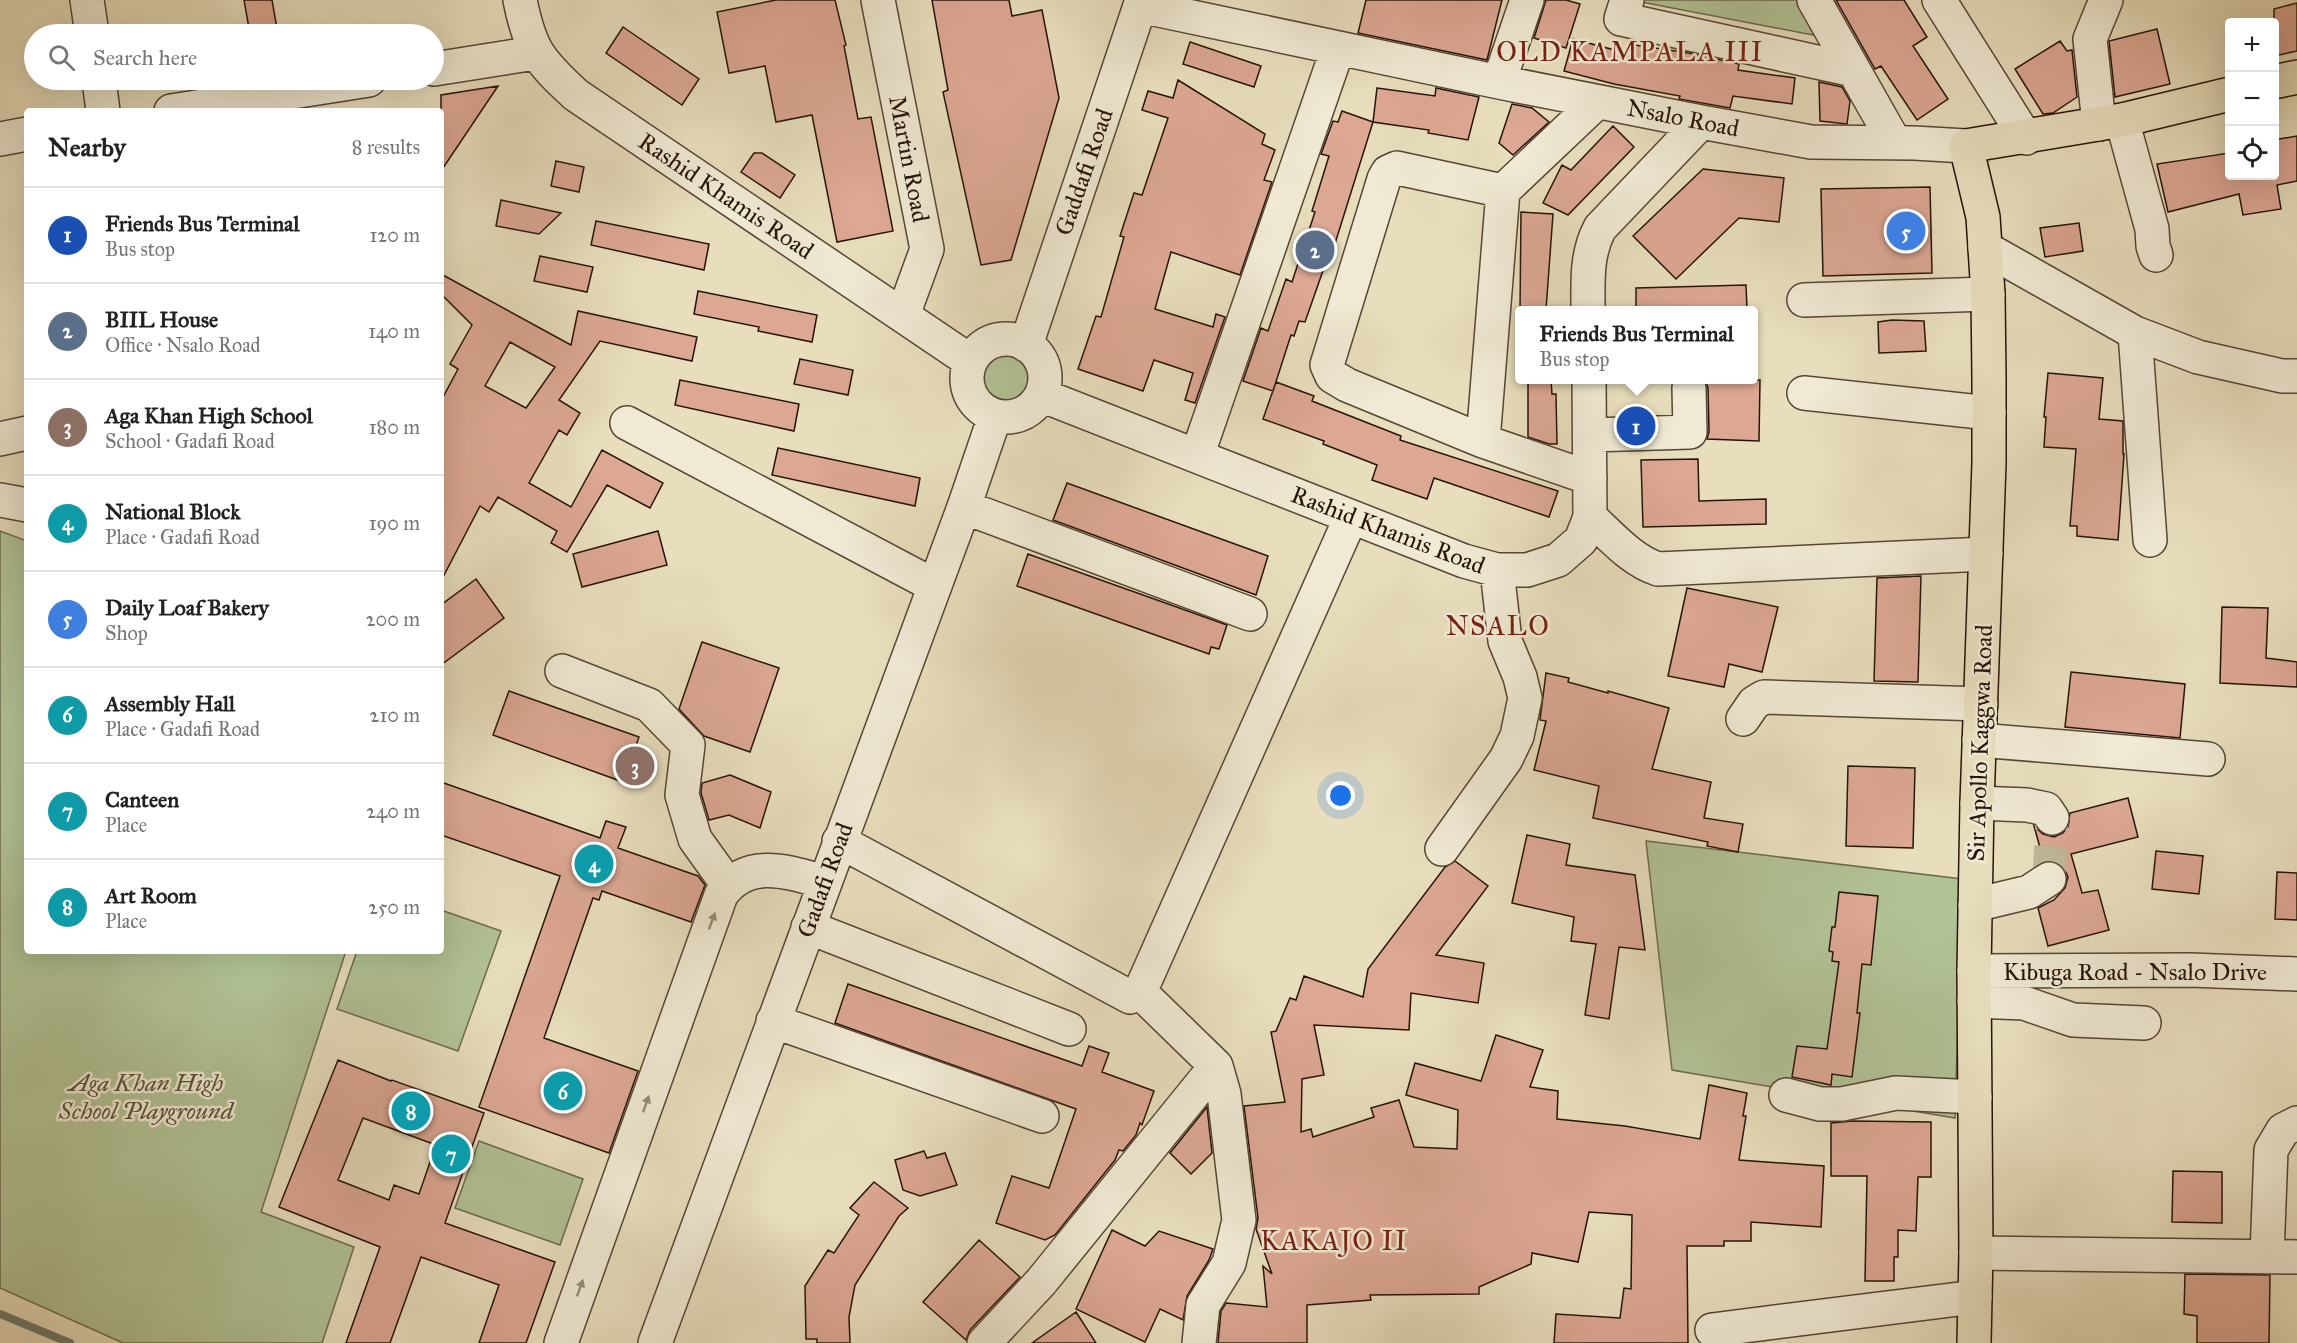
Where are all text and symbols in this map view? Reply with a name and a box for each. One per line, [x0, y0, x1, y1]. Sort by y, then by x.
map controls [2225, 18, 2279, 180]
button: + [2225, 18, 2279, 72]
search box [24, 24, 444, 90]
district label: OLD KAMPALA III [1496, 35, 1764, 68]
icon: search [45, 41, 78, 74]
text: Search here [93, 44, 197, 71]
button: − [2225, 72, 2279, 126]
street label: Nsalo Road [1624, 92, 1742, 144]
street label: Martin Road [882, 93, 936, 225]
street label: Gaddafi Road [1048, 105, 1120, 239]
street label: Rashid Khamis Road [633, 126, 819, 266]
button: locate [2225, 126, 2279, 180]
text: Nearby [48, 131, 126, 163]
text: 8 results [352, 135, 420, 159]
pin: 5 [1886, 208, 1926, 254]
text: Friends Bus Terminal [105, 210, 299, 237]
text: 1 [64, 223, 71, 247]
text: 120 m [369, 223, 420, 247]
pin: 2 [1296, 228, 1334, 272]
text: Bus stop [105, 237, 175, 261]
text: BIIL House [105, 306, 218, 333]
popup [1515, 306, 1758, 384]
text: 2 [63, 319, 72, 343]
text: 140 m [368, 319, 420, 343]
text: Friends Bus Terminal [1539, 320, 1734, 347]
text: Office · Nsalo Road [105, 333, 261, 357]
text: Bus stop [1539, 347, 1609, 371]
text: Aga Khan High School [105, 402, 313, 429]
pin: 1 [1616, 404, 1656, 448]
text: 3 [64, 415, 72, 439]
text: 180 m [369, 415, 420, 439]
text: School · Gadafi Road [105, 429, 275, 453]
street label: Rashid Khamis Road [1287, 479, 1489, 581]
text: National Block [105, 498, 240, 525]
text: 4 [62, 511, 73, 535]
text: 190 m [369, 511, 420, 535]
text: Place · Gadafi Road [105, 525, 260, 549]
text: Daily Loaf Bakery [105, 594, 269, 621]
text: 5 [63, 607, 72, 631]
text: 200 m [366, 607, 420, 631]
district label: NSALO [1446, 609, 1550, 642]
text: Shop [105, 621, 148, 645]
street label: Sir Apollo Kaggwa Road [1961, 624, 1999, 862]
text: Assembly Hall [105, 690, 235, 717]
text: 6 [62, 703, 73, 727]
text: 210 m [370, 703, 420, 727]
text: Place · Gadafi Road [105, 717, 260, 741]
pin: 3 [616, 744, 654, 789]
your location [1326, 781, 1355, 810]
text: Canteen [105, 786, 179, 813]
text: 7 [62, 799, 73, 823]
text: 240 m [366, 799, 420, 823]
text: Place [105, 813, 147, 837]
street label: Gadafi Road [790, 818, 860, 942]
pin: 4 [574, 842, 614, 886]
text: Art Room [105, 882, 197, 909]
text: 8 [62, 895, 73, 919]
text: 250 m [368, 895, 420, 919]
text: Place [105, 909, 147, 933]
one-way arrow [707, 912, 717, 930]
street label: Kibuga Road - Nsalo Drive [2003, 957, 2267, 987]
park label: Aga Khan High School Playground [58, 1068, 235, 1126]
pin: 6 [544, 1068, 582, 1114]
pin: 8 [392, 1088, 430, 1134]
one-way arrow [642, 1095, 652, 1113]
pin: 7 [432, 1132, 470, 1176]
district label: KAKAJO II [1260, 1224, 1408, 1257]
one-way arrow [576, 1279, 586, 1297]

